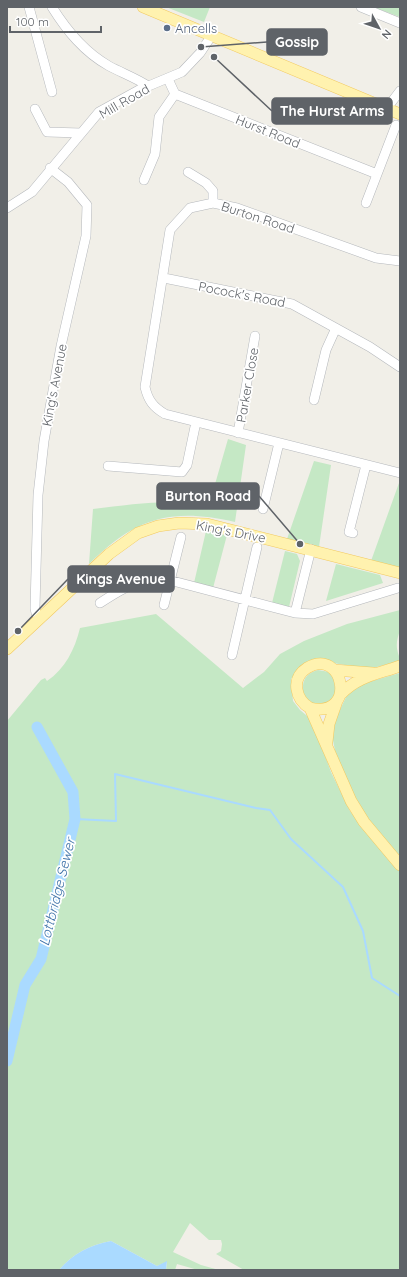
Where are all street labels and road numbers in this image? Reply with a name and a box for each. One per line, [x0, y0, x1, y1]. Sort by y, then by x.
street label: Mill Road [96, 80, 152, 122]
street label: Hurst Road [233, 111, 303, 151]
street label: Burton Road [219, 198, 297, 236]
street label: Pocock's Road [197, 278, 287, 310]
street label: King's Avenue [38, 342, 70, 428]
street label: Parker Close [233, 346, 261, 424]
street label: King's Drive [195, 516, 267, 546]

